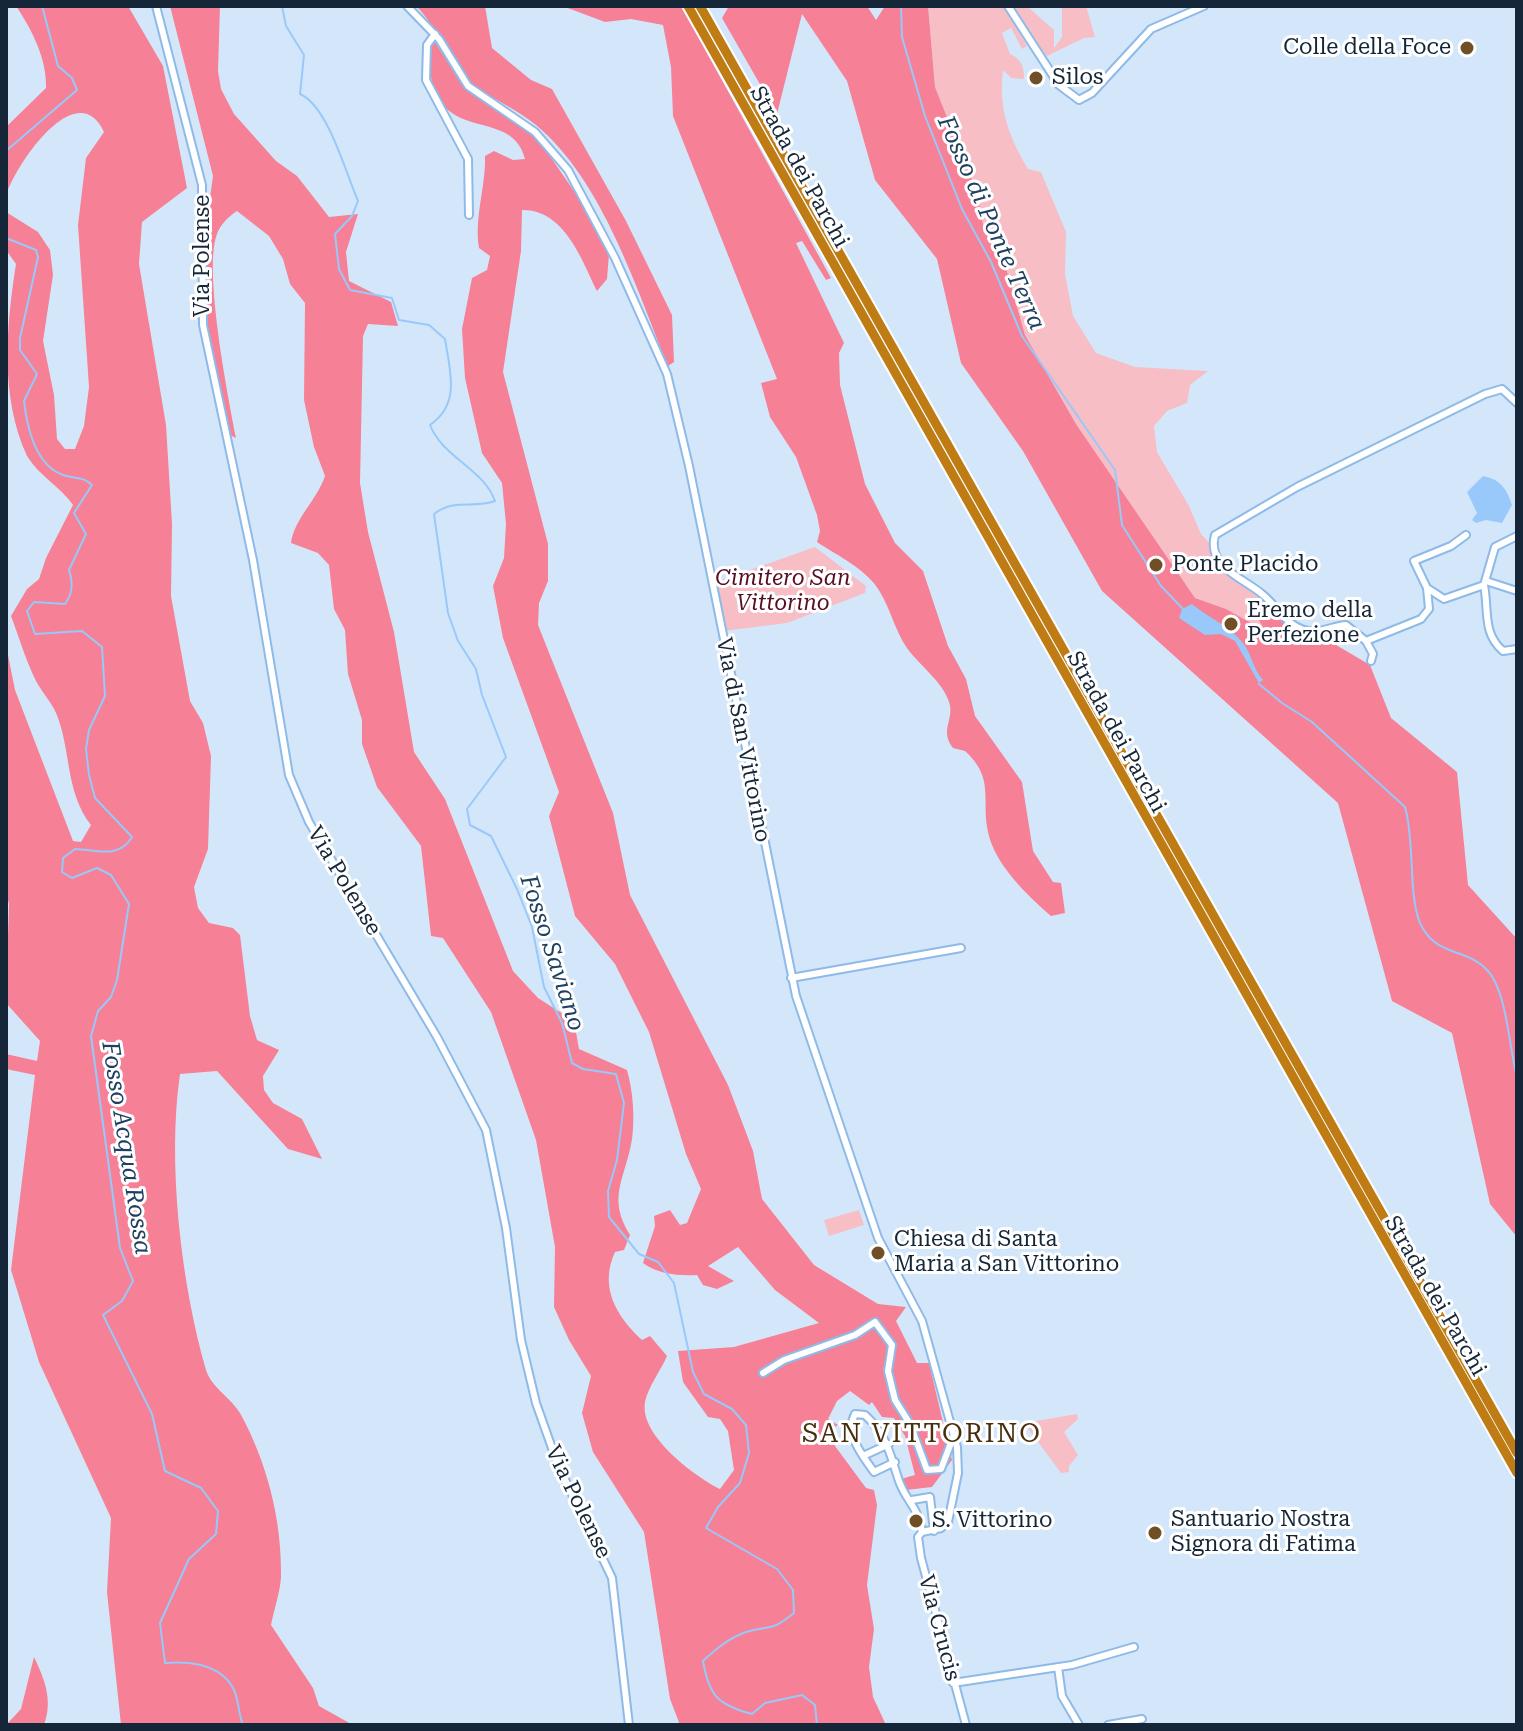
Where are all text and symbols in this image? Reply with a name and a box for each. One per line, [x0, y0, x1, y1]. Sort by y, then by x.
place label: Colle della Foce [1283, 35, 1451, 61]
marker: Colle della Foce [1458, 39, 1476, 57]
place label: Silos [1052, 65, 1103, 91]
marker: Silos [1027, 69, 1045, 87]
street label: Strada dei Parchi [744, 82, 854, 252]
water label: Fosso di Ponte Terra [931, 112, 1051, 334]
street label: Via Polense [190, 195, 216, 317]
place label: Ponte Placido [1172, 552, 1318, 578]
marker: Ponte Placido [1147, 556, 1165, 574]
park label: Cimitero San Vittorino [715, 566, 851, 618]
place label: Eremo della Perfezione [1247, 598, 1373, 650]
marker: Eremo della Perfezione [1222, 615, 1240, 633]
street label: Via di San Vittorino [710, 635, 776, 845]
street label: Strada dei Parchi [1061, 647, 1171, 817]
street label: Via Polense [301, 822, 387, 940]
water label: Fosso Saviano [513, 871, 591, 1035]
water label: Fosso Acqua Rossa [95, 1039, 157, 1257]
street label: Strada dei Parchi [1378, 1211, 1492, 1381]
place label: Chiesa di Santa Maria a San Vittorino [894, 1227, 1119, 1278]
marker: Chiesa di Santa Maria a San Vittorino [869, 1244, 887, 1262]
district label: SAN VITTORINO [802, 1418, 1042, 1450]
street label: Via Polense [539, 1441, 617, 1563]
place label: Santuario Nostra Signora di Fatima [1171, 1507, 1356, 1558]
place label: S. Vittorino [932, 1508, 1053, 1534]
marker: S. Vittorino [907, 1512, 925, 1530]
marker: Santuario Nostra Signora di Fatima [1146, 1524, 1164, 1542]
street label: Via Crucis [912, 1572, 966, 1684]

